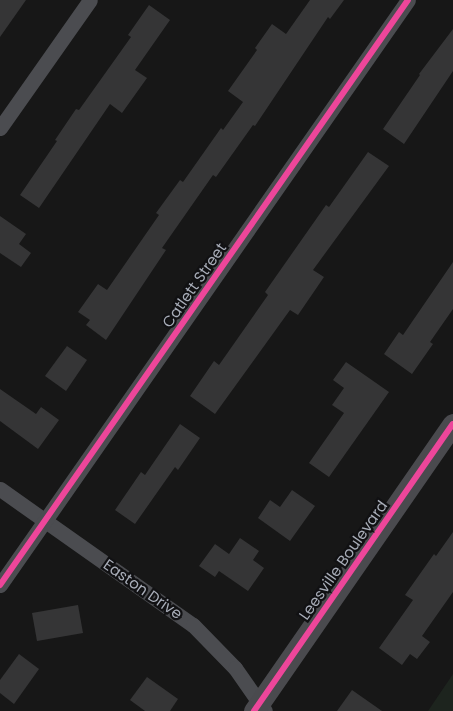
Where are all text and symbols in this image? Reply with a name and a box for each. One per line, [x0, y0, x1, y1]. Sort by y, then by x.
street label: Catlett Street [158, 239, 230, 331]
street label: Leesville Boulevard [295, 497, 391, 623]
street label: Easton Drive [100, 555, 186, 623]

